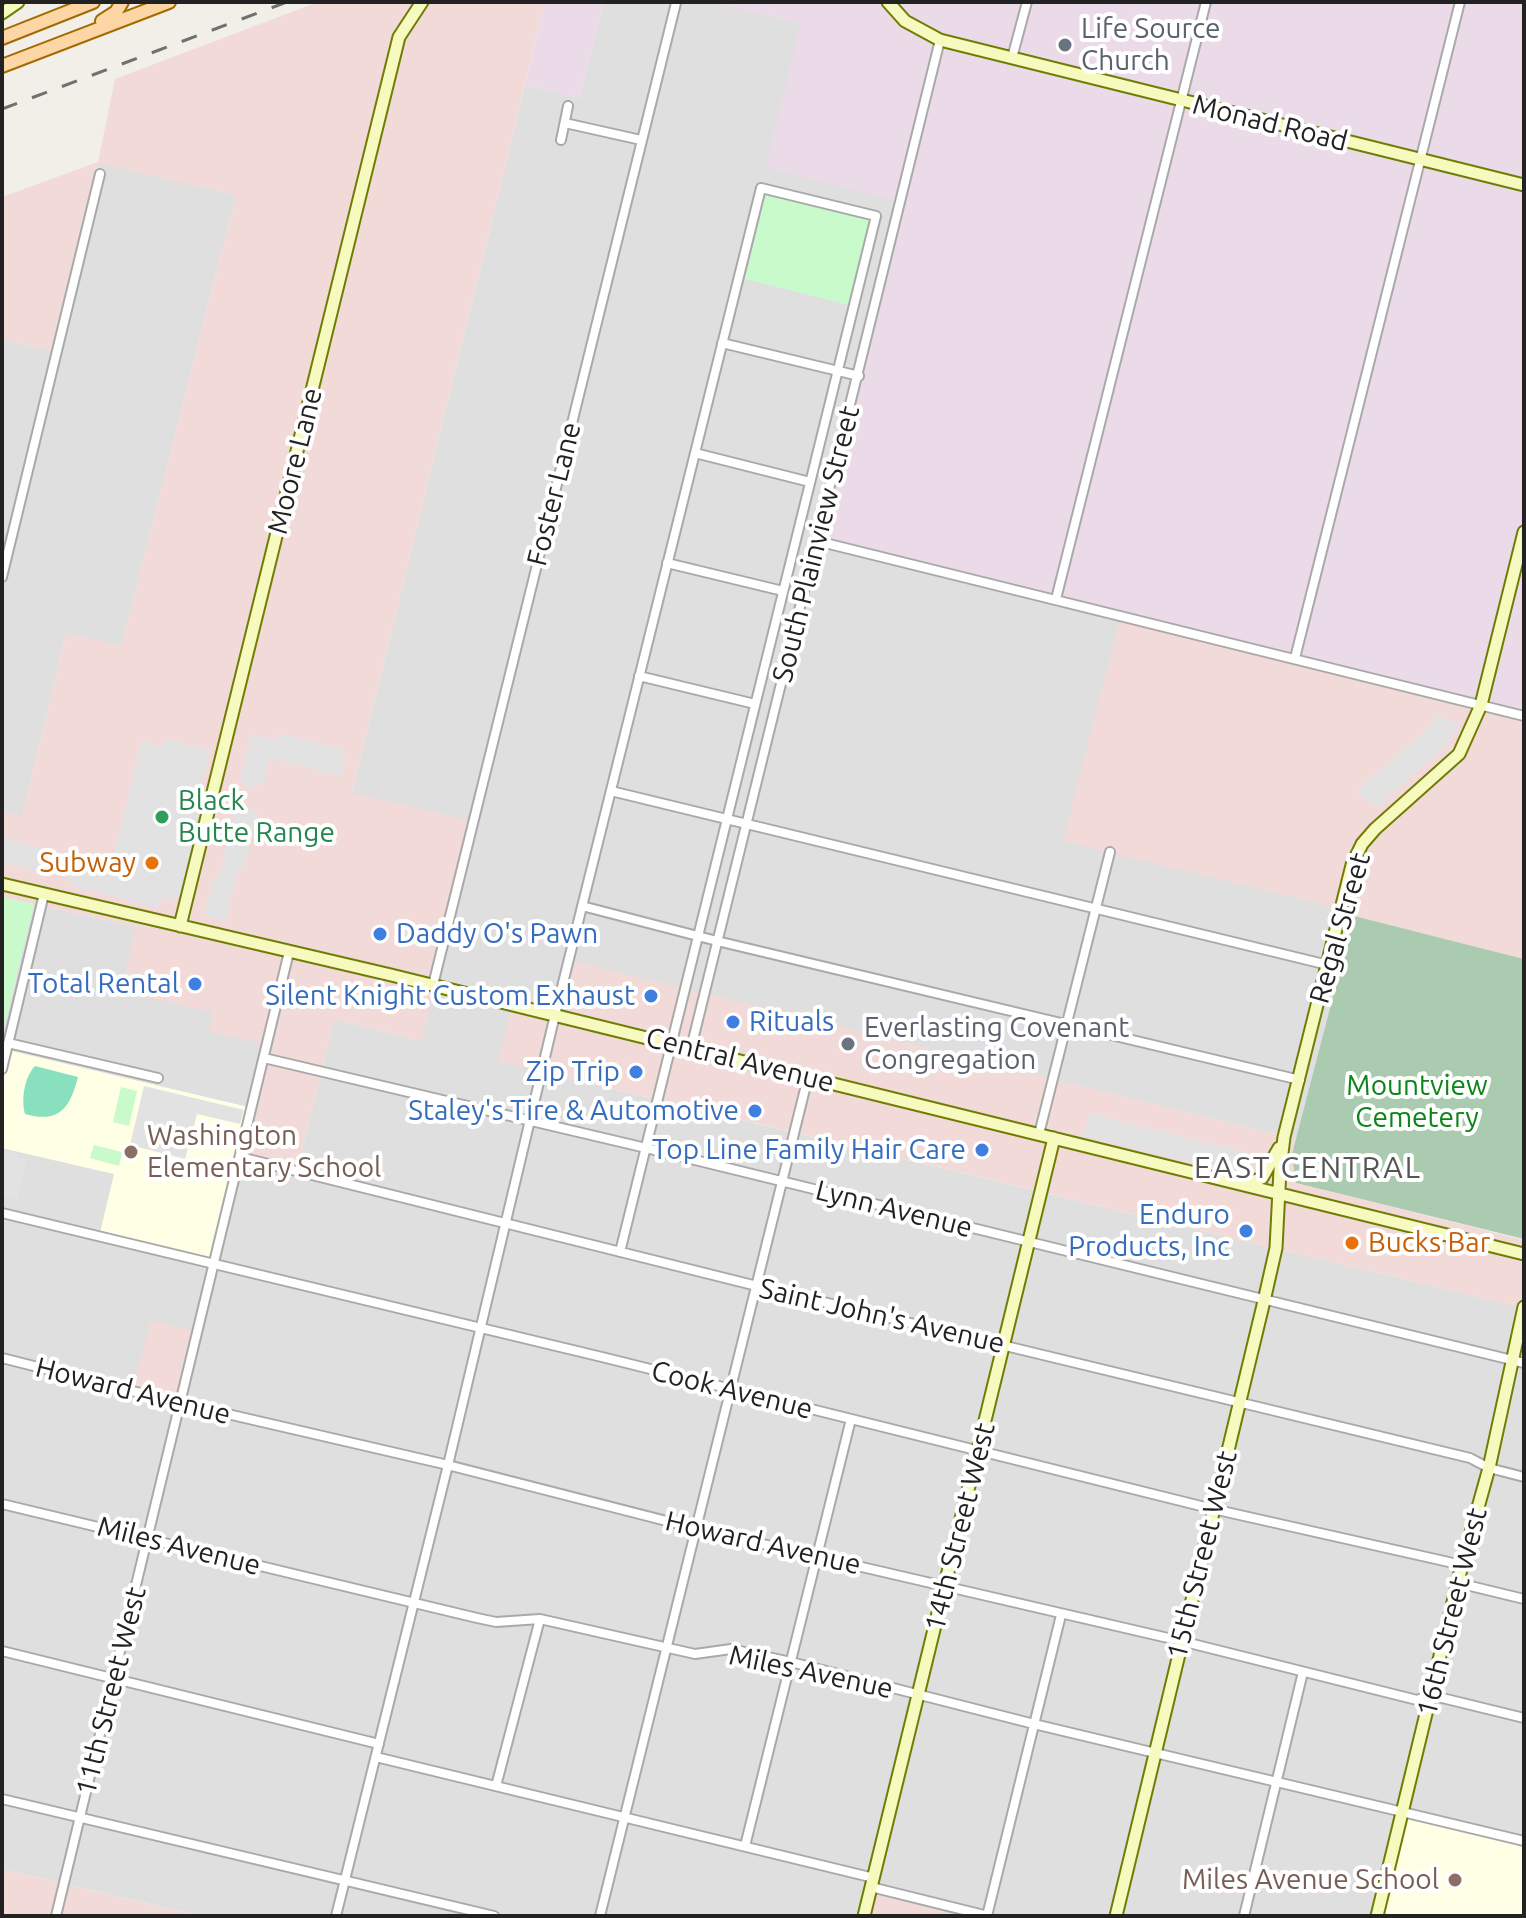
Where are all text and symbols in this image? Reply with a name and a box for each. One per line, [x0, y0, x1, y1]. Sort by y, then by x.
place label: Life Source Church [1081, 12, 1221, 78]
marker: Life Source Church [1056, 36, 1074, 54]
street label: Monad Road [1189, 88, 1351, 158]
street label: Moore Lane [261, 384, 329, 538]
street label: South Plainview Street [765, 402, 867, 686]
street label: Foster Lane [520, 419, 588, 569]
place label: Black Butte Range [178, 784, 335, 850]
marker: Black Butte Range [153, 808, 171, 826]
place label: Subway [39, 846, 136, 880]
street label: Regal Street [1302, 849, 1378, 1007]
marker: Subway [143, 854, 161, 872]
place label: Daddy O's Pawn [396, 917, 598, 951]
marker: Daddy O's Pawn [371, 925, 389, 943]
place label: Total Rental [28, 967, 179, 1001]
marker: Total Rental [186, 975, 204, 993]
place label: Silent Knight Custom Exhaust [265, 979, 635, 1013]
marker: Silent Knight Custom Exhaust [642, 987, 660, 1005]
place label: Rituals [749, 1005, 834, 1039]
place label: Everlasting Covenant Congregation [864, 1011, 1129, 1077]
marker: Rituals [724, 1013, 742, 1031]
street label: Central Avenue [642, 1020, 838, 1100]
marker: Everlasting Covenant Congregation [839, 1035, 857, 1053]
place label: Zip Trip [526, 1055, 620, 1089]
marker: Zip Trip [627, 1063, 645, 1081]
park label: Mountview Cemetery [1346, 1069, 1488, 1135]
place label: Staley's Tire & Automotive [408, 1094, 739, 1128]
marker: Staley's Tire & Automotive [746, 1102, 764, 1120]
place label: Washington Elementary School [147, 1119, 381, 1185]
place label: Top Line Family Hair Care [652, 1133, 966, 1167]
marker: Top Line Family Hair Care [973, 1141, 991, 1159]
marker: Washington Elementary School [122, 1143, 140, 1161]
district label: EAST CENTRAL [1194, 1150, 1422, 1186]
street label: Lynn Avenue [812, 1173, 976, 1245]
place label: Enduro Products, Inc [1068, 1198, 1230, 1264]
marker: Enduro Products, Inc [1237, 1222, 1255, 1240]
place label: Bucks Bar [1368, 1226, 1490, 1260]
marker: Bucks Bar [1343, 1234, 1361, 1252]
street label: Saint John's Avenue [756, 1271, 1008, 1361]
street label: Howard Avenue [32, 1351, 234, 1431]
street label: Cook Avenue [648, 1354, 816, 1426]
street label: 14th Street West [918, 1419, 1002, 1635]
street label: 15th Street West [1160, 1447, 1244, 1663]
street label: Howard Avenue [662, 1504, 864, 1582]
street label: 16th Street West [1410, 1504, 1494, 1720]
street label: Miles Avenue [94, 1510, 264, 1582]
street label: 11th Street West [69, 1583, 153, 1799]
street label: Miles Avenue [726, 1638, 896, 1706]
place label: Miles Avenue School [1182, 1863, 1439, 1897]
marker: Miles Avenue School [1446, 1871, 1464, 1889]

